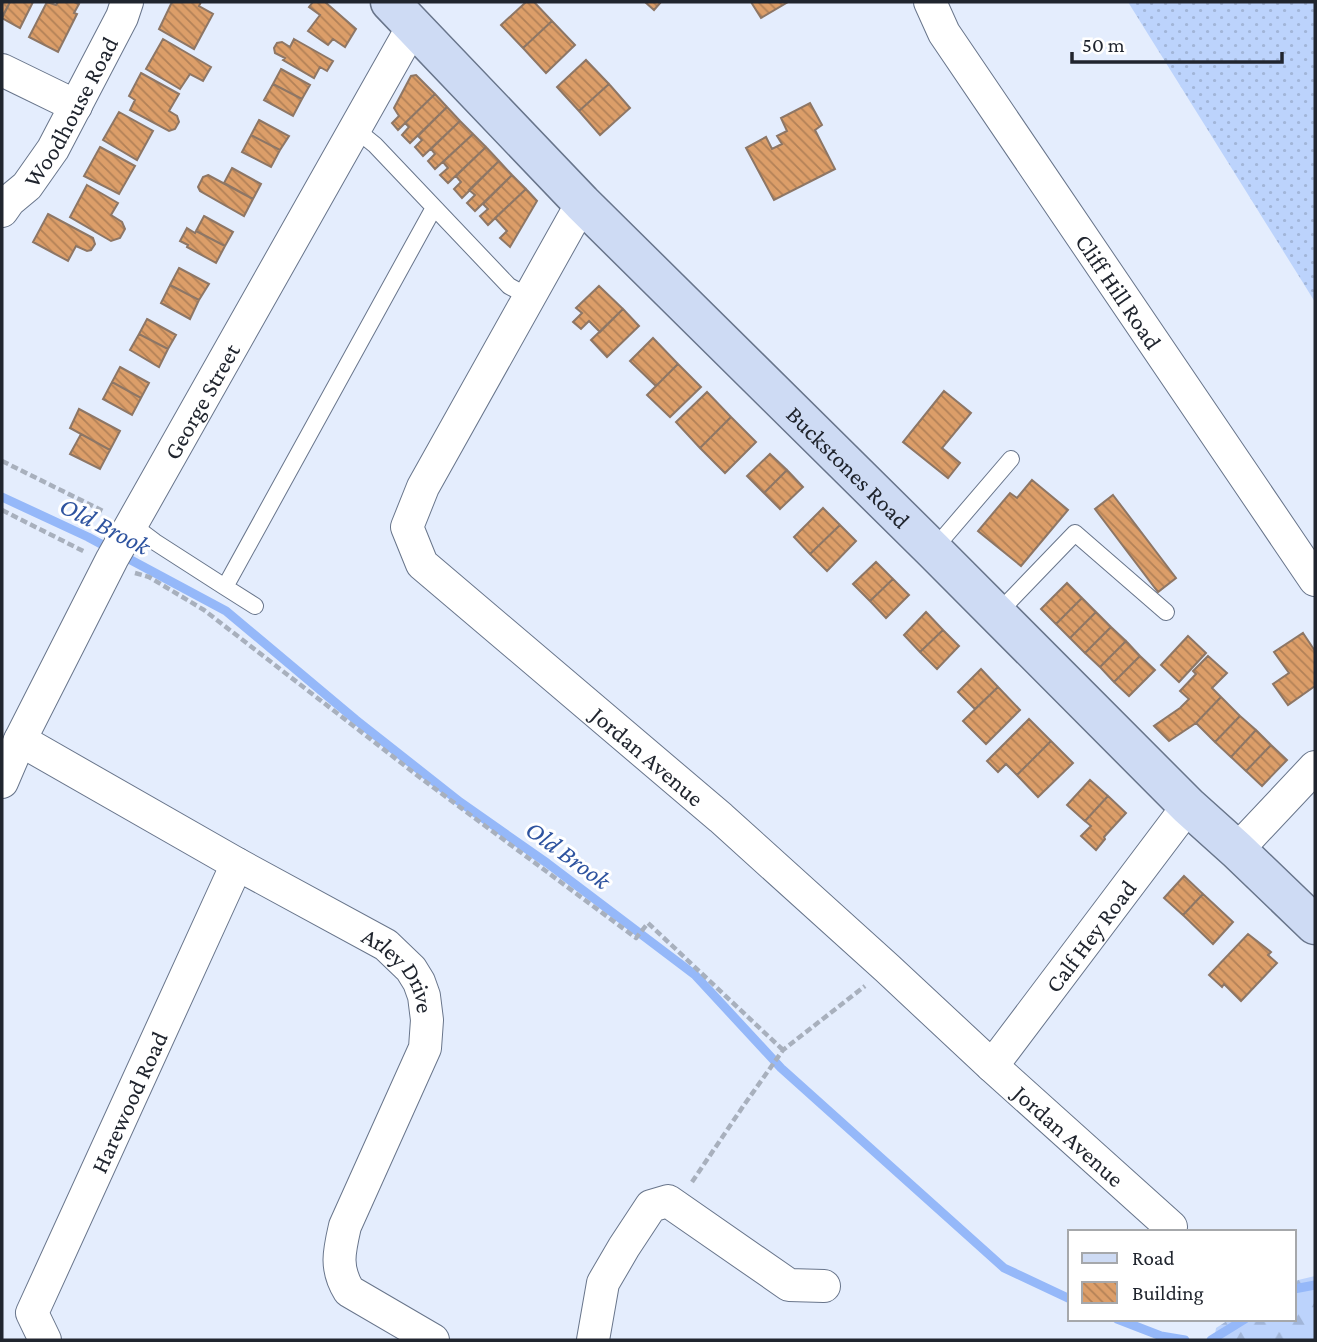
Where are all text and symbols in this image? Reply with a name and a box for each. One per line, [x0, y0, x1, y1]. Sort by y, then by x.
scale bar [1072, 21, 1282, 65]
street label: Woodhouse Road [17, 31, 123, 192]
text: 50 m [1082, 33, 1125, 57]
street label: Cliff Hill Road [1071, 228, 1168, 354]
street label: George Street [158, 338, 245, 464]
street label: Buckstones Road [782, 400, 916, 534]
water label: Old Brook [55, 491, 156, 562]
street label: Jordan Avenue [585, 699, 710, 811]
water label: Old Brook [520, 815, 617, 896]
street label: Calf Hey Road [1039, 874, 1141, 997]
street label: Arley Drive [358, 921, 440, 1015]
street label: Harewood Road [84, 1027, 172, 1177]
street label: Jordan Avenue [1007, 1078, 1130, 1192]
legend [1068, 1230, 1296, 1321]
text: Road [1132, 1246, 1175, 1270]
text: Building [1132, 1281, 1204, 1305]

